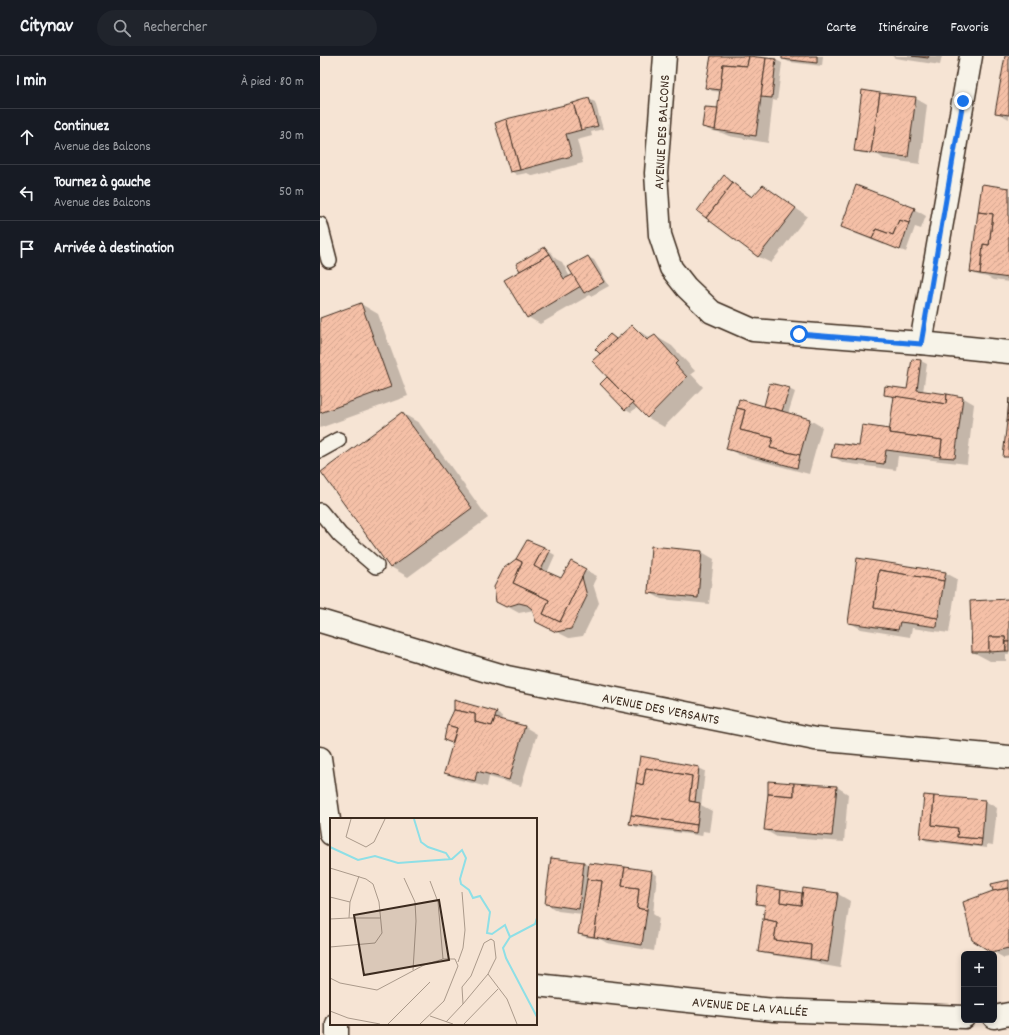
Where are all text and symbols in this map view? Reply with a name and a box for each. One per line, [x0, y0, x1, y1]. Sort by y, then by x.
search box [97, 10, 377, 46]
text: Citynav [20, 14, 73, 41]
icon: search [111, 17, 133, 39]
text: Rechercher [143, 17, 207, 39]
text: Carte [826, 18, 856, 38]
text: Itinéraire [878, 18, 928, 38]
text: Favoris [950, 18, 989, 38]
text: 1 min [16, 70, 46, 94]
text: À pied · 80 m [241, 73, 304, 92]
street label: AVENUE DES BALCONS [650, 74, 676, 190]
route end [954, 92, 972, 110]
text: Continuez [54, 116, 109, 138]
icon: ahead [16, 126, 38, 148]
text: 30 m [279, 127, 304, 146]
text: Avenue des Balcons [54, 138, 151, 157]
text: Tournez à gauche [54, 172, 151, 194]
icon: left [16, 182, 38, 204]
text: 50 m [279, 183, 304, 202]
text: Avenue des Balcons [54, 194, 151, 213]
icon: arrive [16, 238, 38, 260]
text: Arrivée à destination [54, 238, 174, 260]
route start [790, 325, 808, 343]
street label: AVENUE DES VERSANTS [600, 689, 721, 731]
inset map [330, 818, 537, 1025]
map controls [961, 951, 997, 1023]
button: + [961, 951, 997, 987]
button: − [961, 987, 997, 1023]
street label: AVENUE DE LA VALLÉE [691, 993, 809, 1023]

